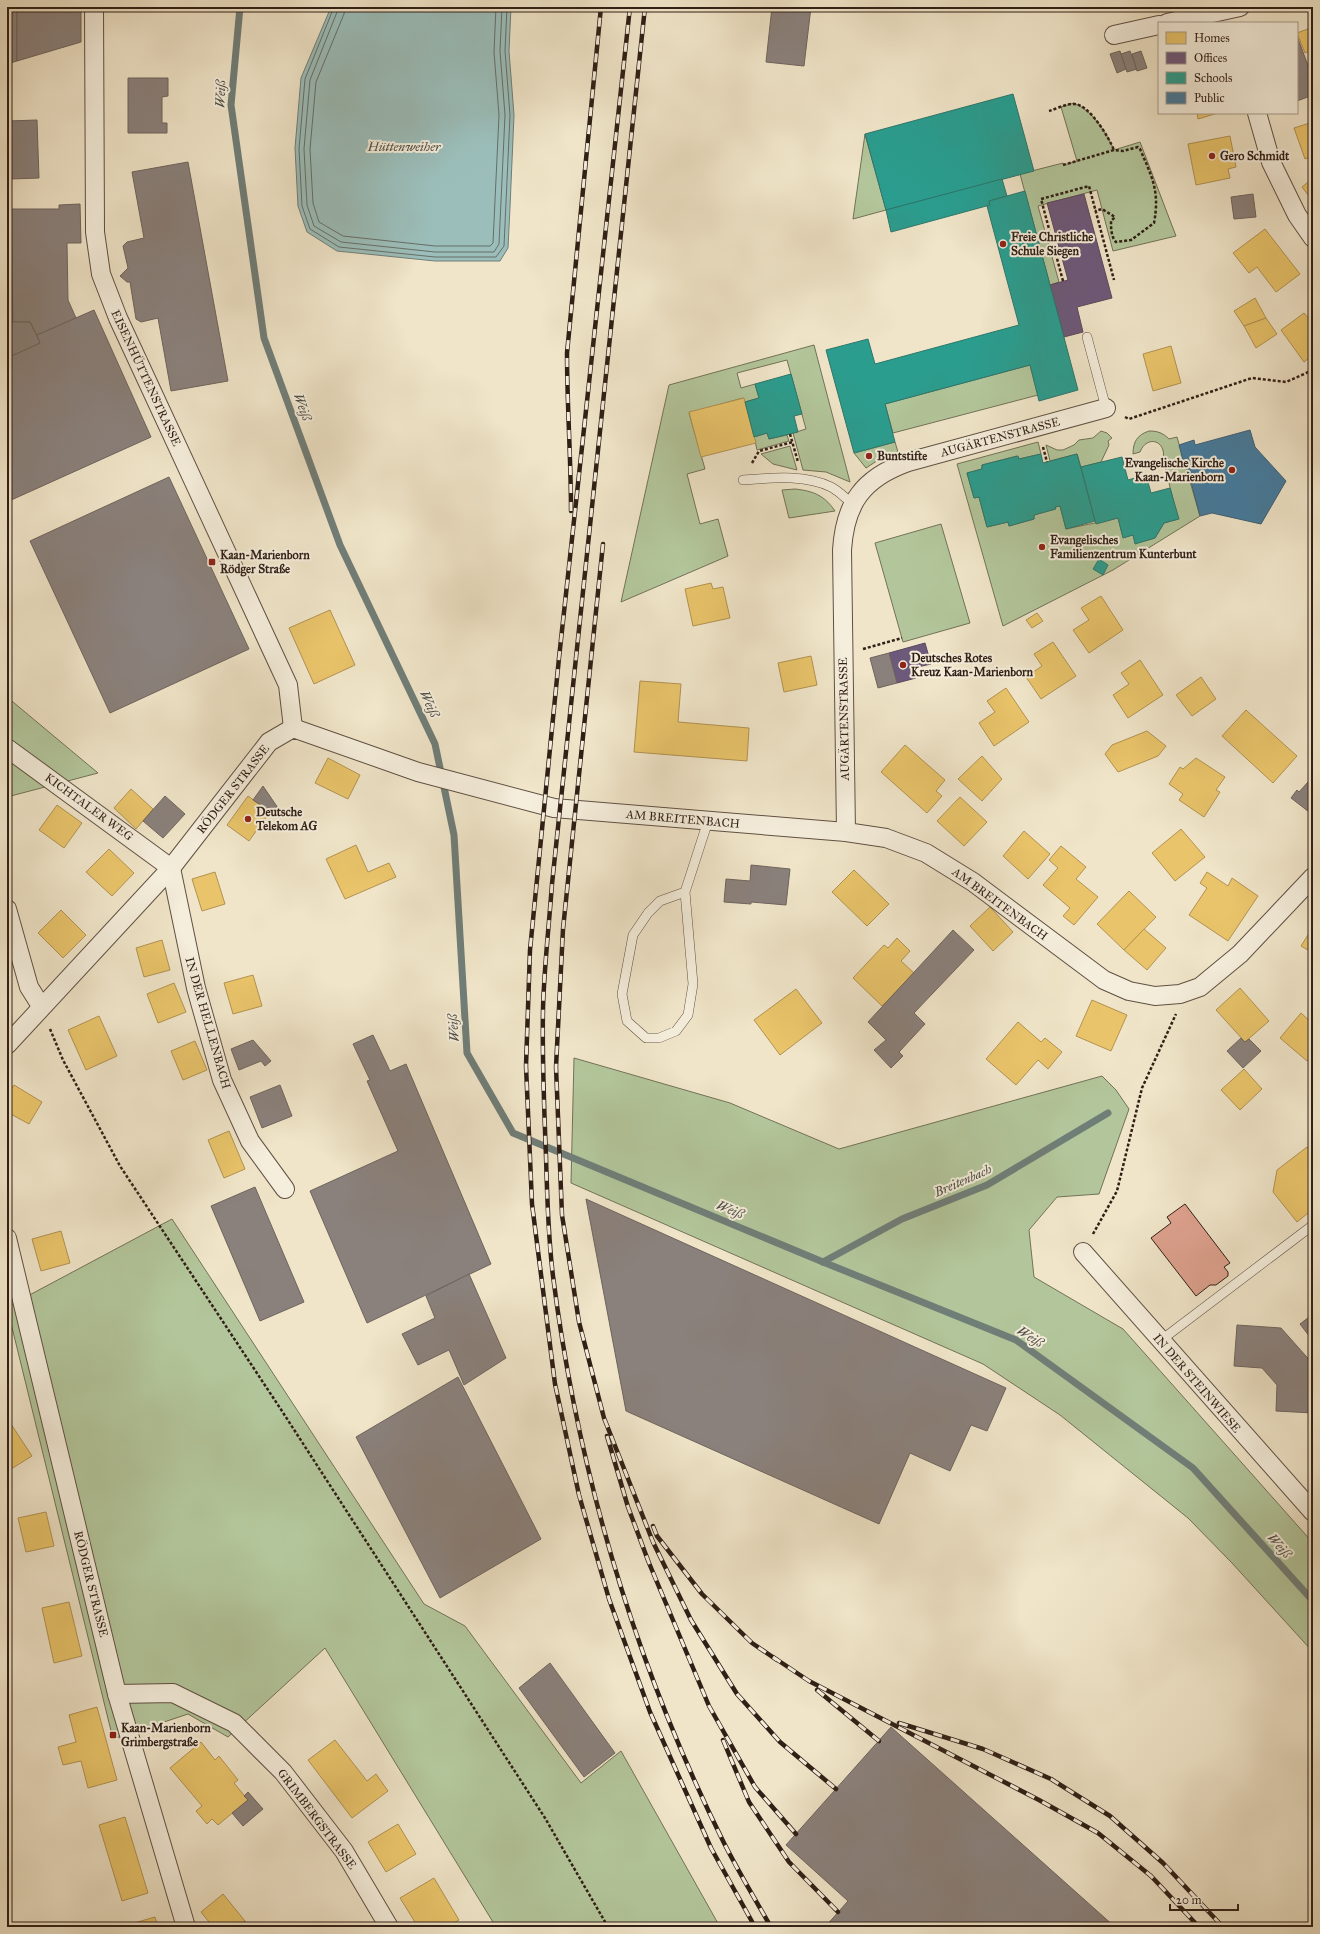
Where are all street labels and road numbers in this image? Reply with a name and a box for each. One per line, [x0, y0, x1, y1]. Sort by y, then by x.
street label: EISENHÜTTENSTRASSE [108, 307, 185, 449]
street label: AUGÄRTENSTRASSE [938, 413, 1062, 460]
street label: AUGÄRTENSTRASSE [835, 657, 852, 782]
street label: RÖDGER STRASSE [193, 741, 272, 836]
street label: KICHTALER WEG [42, 770, 136, 844]
street label: AM BREITENBACH [624, 807, 741, 831]
street label: AM BREITENBACH [949, 864, 1050, 943]
street label: IN DER HELLENBACH [182, 955, 234, 1091]
street label: IN DER STEINWIESE [1150, 1331, 1244, 1436]
street label: RÖDGER STRASSE [71, 1529, 112, 1639]
street label: GRIMBERGSTRASSE [275, 1766, 360, 1872]

